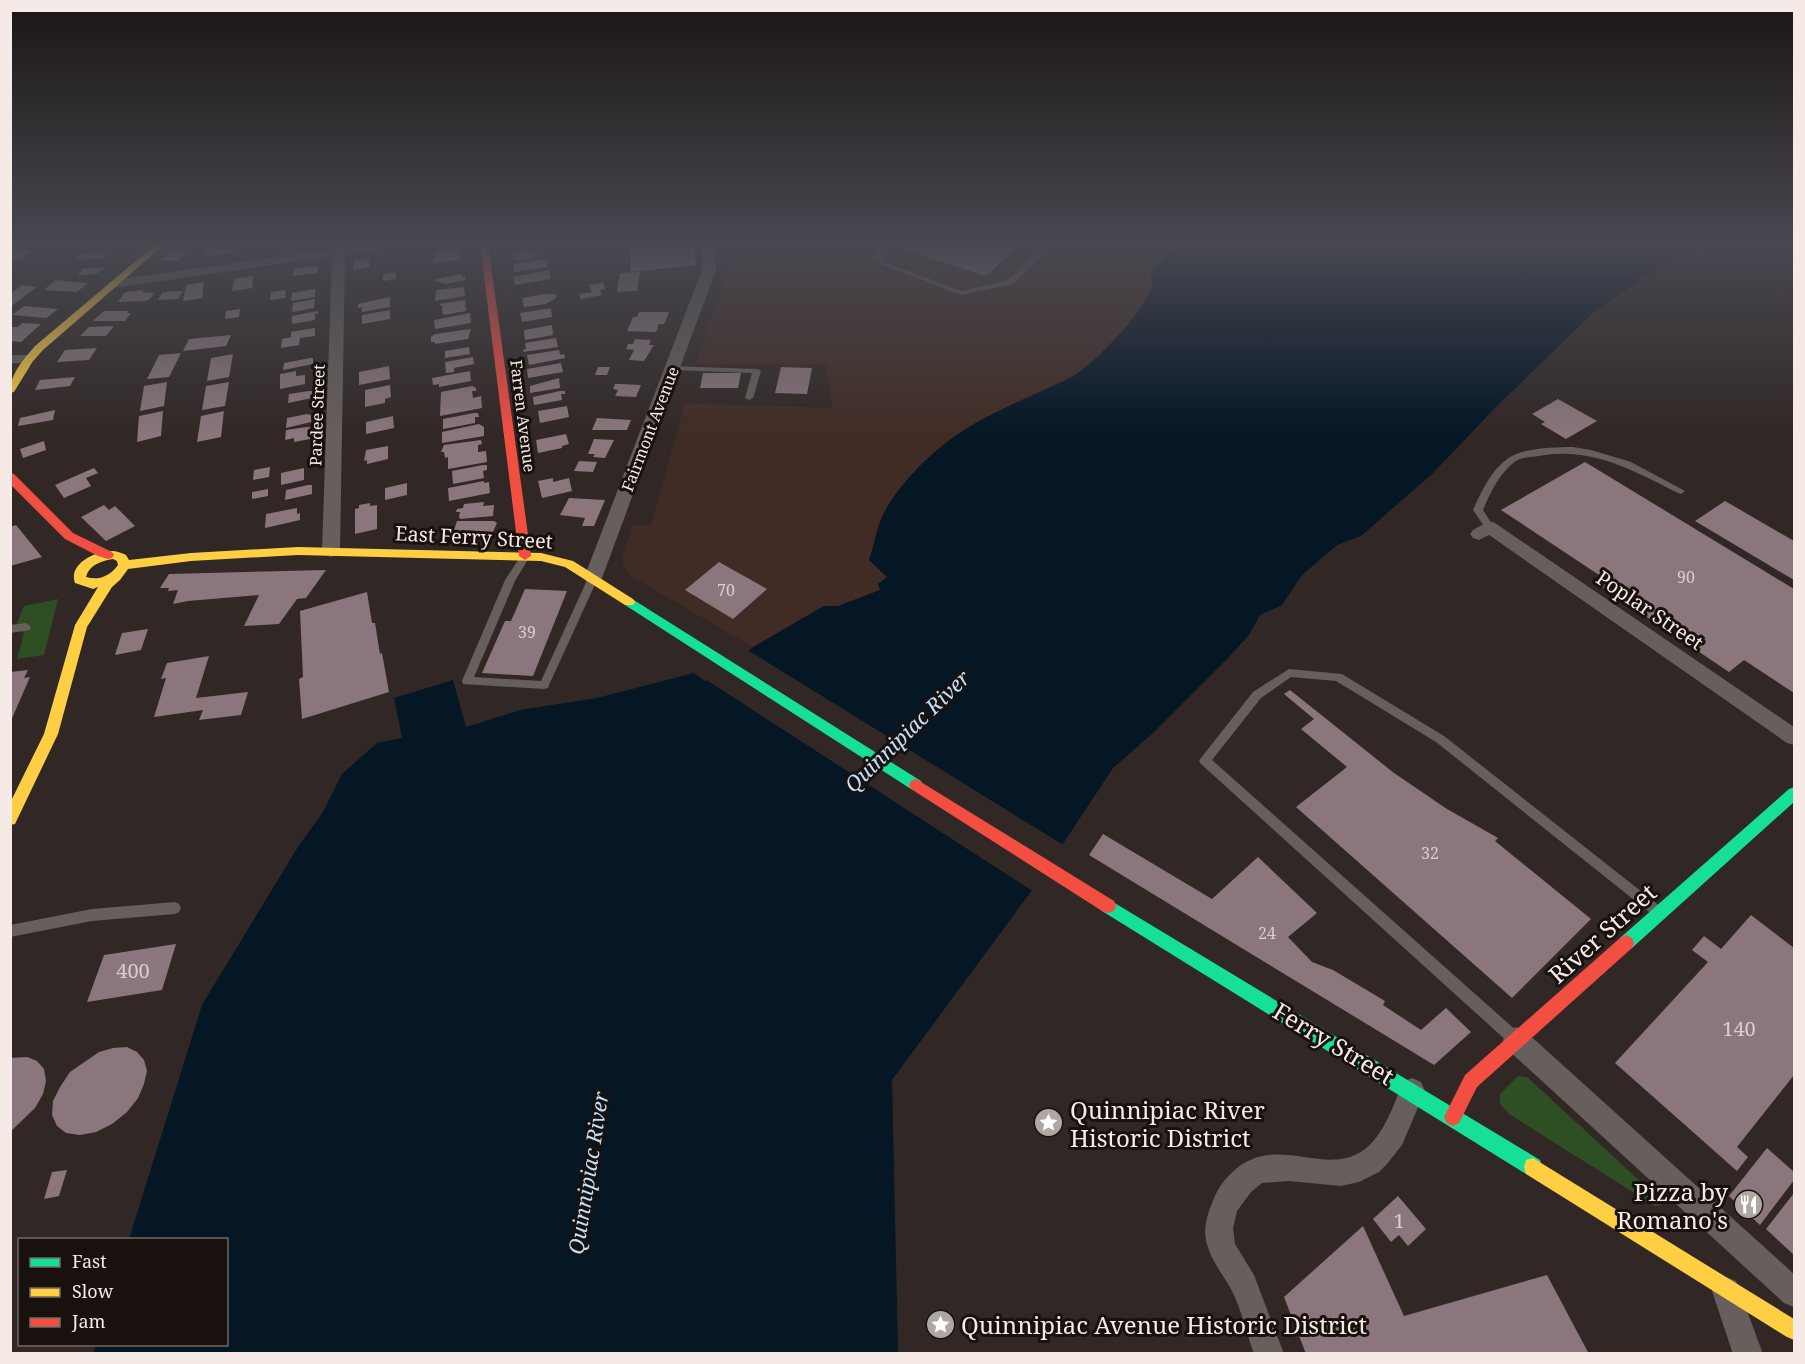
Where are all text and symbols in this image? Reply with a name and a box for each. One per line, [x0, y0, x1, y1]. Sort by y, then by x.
street label: Farren Avenue [505, 359, 541, 473]
street label: Pardee Street [304, 363, 330, 466]
street label: Fairmont Avenue [616, 363, 684, 495]
street label: East Ferry Street [394, 519, 554, 555]
street label: Poplar Street [1591, 564, 1709, 656]
house number: 90 [1677, 566, 1695, 588]
house number: 70 [717, 579, 735, 601]
house number: 39 [518, 621, 536, 643]
water label: Quinnipiac River [838, 664, 976, 798]
house number: 32 [1421, 842, 1439, 864]
street label: River Street [1541, 876, 1663, 990]
house number: 24 [1258, 922, 1276, 944]
house number: 400 [116, 957, 150, 984]
street label: Ferry Street [1267, 994, 1401, 1092]
house number: 140 [1722, 1015, 1756, 1042]
water label: Quinnipiac River [561, 1090, 615, 1256]
place label: Quinnipiac River Historic District [1070, 1093, 1265, 1154]
place icon: Quinnipiac River Historic District [1033, 1107, 1065, 1139]
place label: Pizza by Romano's [1617, 1175, 1728, 1236]
restaurant icon: Pizza by Romano's [1733, 1189, 1765, 1221]
house number: 1 [1393, 1207, 1405, 1234]
legend [18, 1238, 228, 1346]
text: Fast [72, 1249, 107, 1273]
text: Slow [72, 1279, 114, 1303]
place icon: Quinnipiac Avenue Historic District [924, 1308, 956, 1340]
place label: Quinnipiac Avenue Historic District [961, 1308, 1367, 1341]
text: Jam [71, 1309, 106, 1333]

